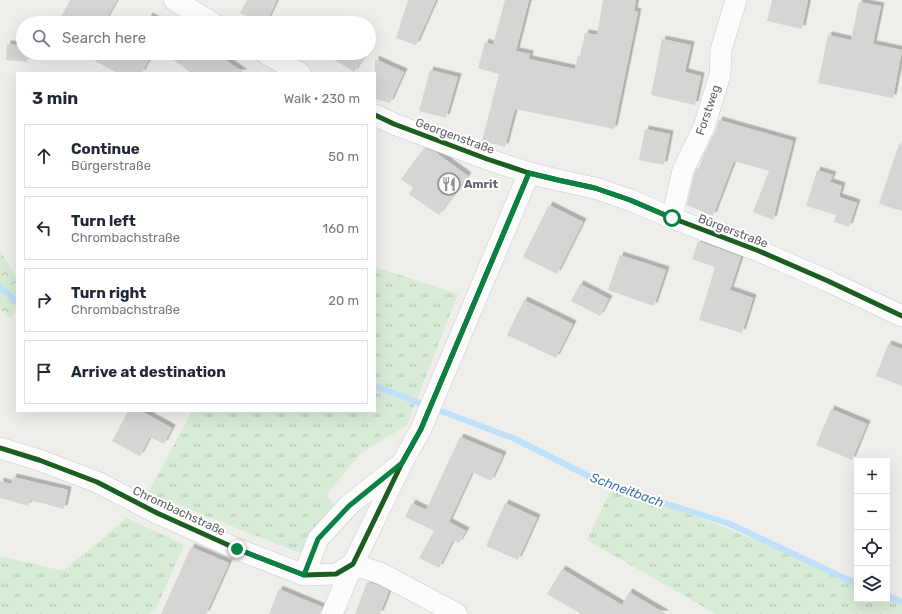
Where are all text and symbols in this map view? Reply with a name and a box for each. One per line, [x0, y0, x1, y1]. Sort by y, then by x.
search box [16, 16, 376, 60]
icon: search [30, 27, 52, 49]
text: Search here [62, 29, 146, 47]
street label: Forstweg [693, 83, 723, 137]
text: 3 min [32, 88, 78, 108]
text: Walk · 230 m [284, 91, 360, 106]
street label: Georgenstraße [414, 115, 497, 157]
text: Continue [71, 140, 140, 158]
icon: ahead [33, 145, 55, 167]
text: 50 m [328, 149, 359, 164]
text: Bürgerstraße [71, 158, 151, 173]
restaurant icon: Amrit [436, 171, 462, 197]
place label: Amrit [464, 177, 498, 191]
route start [663, 209, 681, 227]
street label: Bürgerstraße [696, 211, 770, 251]
text: Turn left [71, 212, 136, 230]
icon: left [33, 217, 55, 239]
text: 160 m [323, 221, 359, 236]
text: Chrombachstraße [71, 230, 180, 245]
text: Turn right [71, 284, 146, 302]
icon: right [33, 289, 55, 311]
text: 20 m [328, 293, 359, 308]
text: Chrombachstraße [71, 302, 180, 317]
icon: arrive [33, 361, 55, 383]
text: Arrive at destination [71, 363, 226, 381]
map controls [854, 458, 890, 602]
button: + [854, 458, 890, 494]
water label: Schneitbach [588, 470, 666, 510]
street label: Chrombachstraße [130, 483, 228, 539]
button: − [854, 494, 890, 530]
button: locate [854, 530, 890, 566]
route end [228, 540, 246, 558]
button: layers [854, 566, 890, 602]

